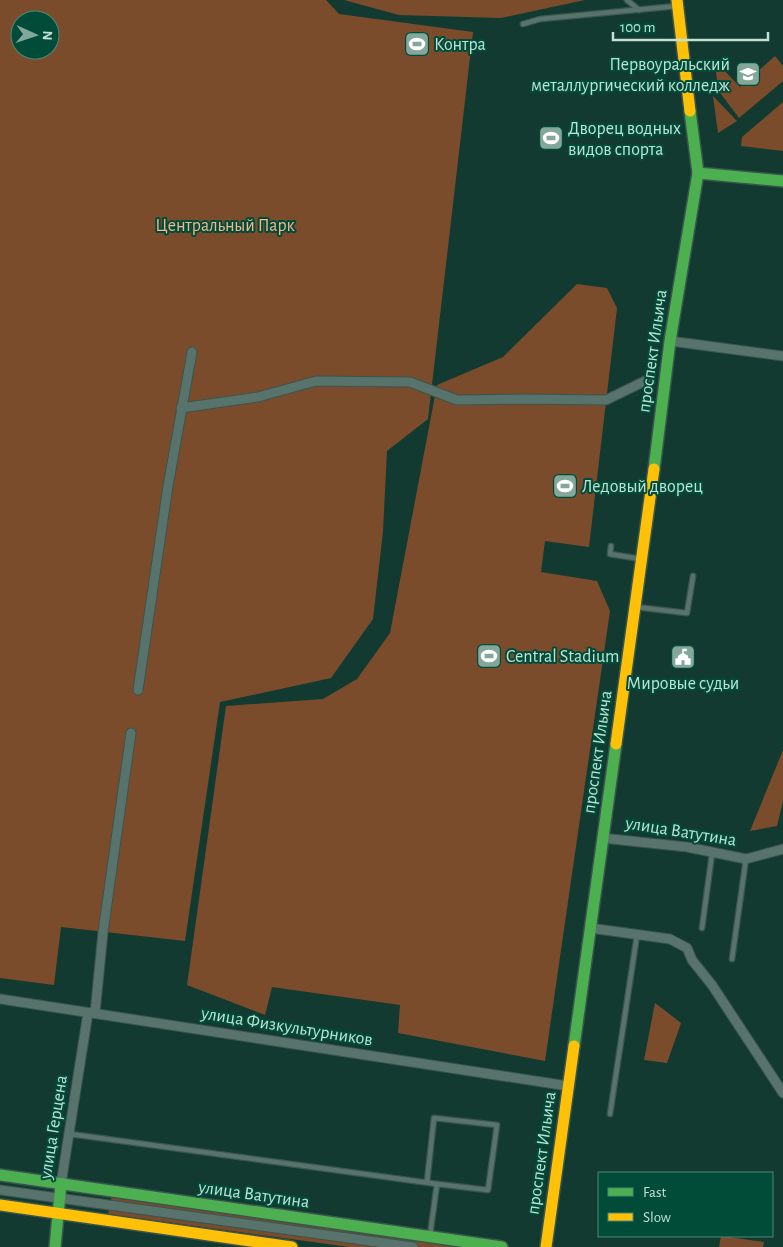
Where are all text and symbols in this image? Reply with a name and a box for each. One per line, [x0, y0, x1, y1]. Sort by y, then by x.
north arrow [10, 10, 60, 60]
scale bar [613, 10, 768, 42]
text: 100 m [620, 20, 655, 35]
text: N [40, 30, 54, 41]
sports icon: Контра [404, 31, 430, 57]
place label: Контра [434, 36, 486, 54]
place label: Первоуральский металлургический колледж [531, 56, 730, 95]
school or university icon: Первоуральский металлургический колледж [735, 61, 761, 87]
place label: Дворец водных видов спорта [568, 120, 681, 159]
sports icon: Дворец водных видов спорта [538, 125, 564, 151]
park label: Центральный Парк [155, 217, 296, 235]
street label: проспект Ильича [635, 288, 671, 414]
sports icon: Ледовый дворец [552, 473, 578, 499]
place label: Ледовый дворец [582, 478, 703, 496]
sports icon: Central Stadium [476, 643, 502, 669]
public building icon: Мировые судьи [670, 644, 696, 670]
place label: Central Stadium [506, 648, 619, 666]
place label: Мировые судьи [627, 675, 739, 693]
street label: проспект Ильича [580, 689, 616, 815]
street label: улица Ватутина [623, 814, 737, 850]
street label: улица Физкультурников [199, 1004, 374, 1049]
street label: улица Герцена [37, 1074, 71, 1181]
street label: проспект Ильича [524, 1090, 560, 1216]
legend [598, 1172, 773, 1237]
street label: улица Ватутина [196, 1178, 310, 1212]
text: Fast [643, 1185, 667, 1200]
text: Slow [643, 1210, 671, 1225]

